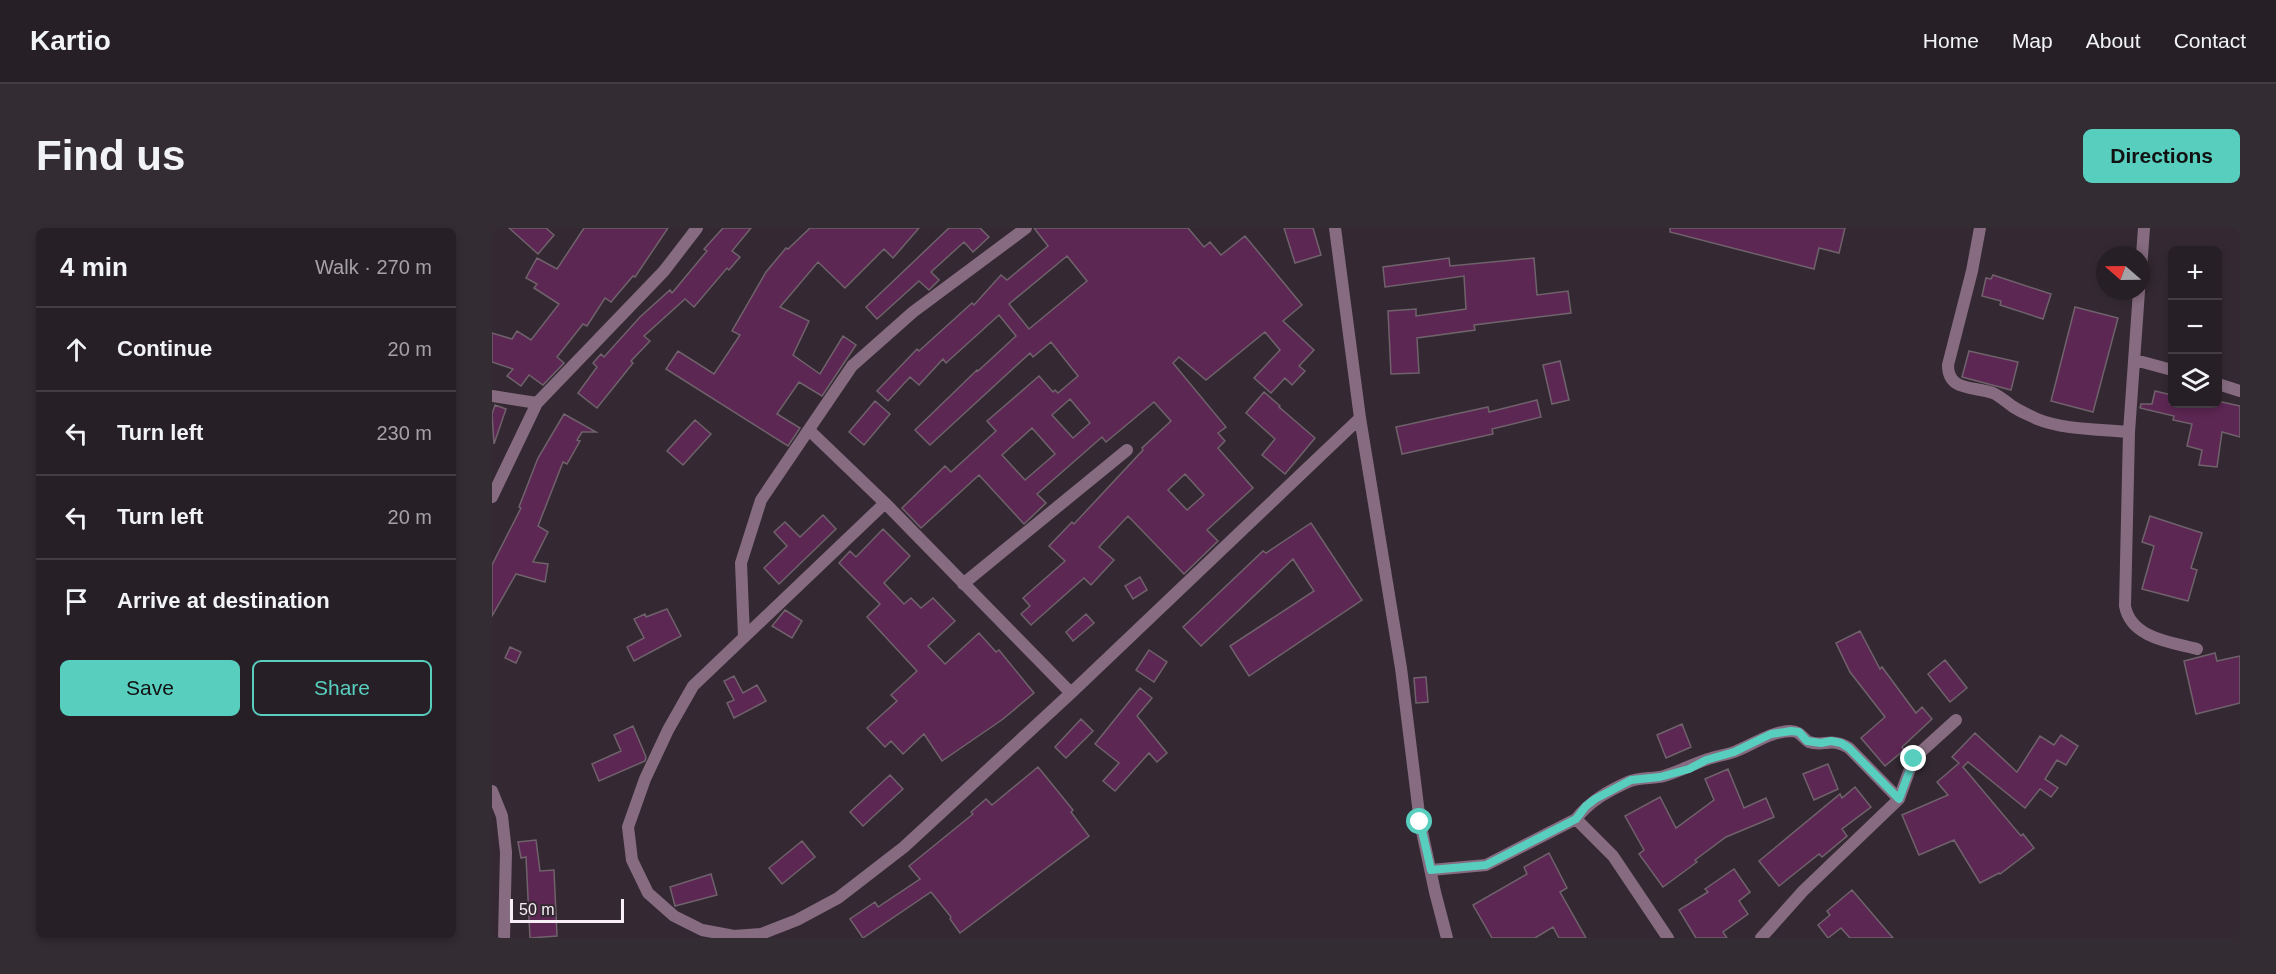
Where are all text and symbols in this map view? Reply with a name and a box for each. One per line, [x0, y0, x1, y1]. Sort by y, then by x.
text: Kartio [30, 25, 111, 56]
text: Home [1923, 29, 1979, 52]
text: Map [2012, 29, 2053, 52]
text: About [2086, 29, 2141, 52]
text: Contact [2174, 29, 2246, 52]
button: Directions [2083, 129, 2240, 183]
text: Find us [36, 132, 185, 179]
north arrow [2096, 246, 2150, 300]
map controls [2168, 246, 2222, 408]
button: + [2168, 246, 2222, 300]
text: 4 min [60, 252, 128, 282]
text: Walk · 270 m [315, 256, 432, 278]
button: − [2168, 300, 2222, 354]
icon: ahead [60, 333, 93, 366]
text: Continue [117, 336, 212, 361]
text: 20 m [388, 338, 432, 360]
button: layers [2168, 354, 2222, 408]
icon: left [60, 417, 93, 450]
text: Turn left [117, 420, 203, 445]
text: 230 m [376, 422, 432, 444]
icon: left [60, 501, 93, 534]
text: Turn left [117, 504, 203, 529]
text: 20 m [388, 506, 432, 528]
icon: arrive [60, 585, 93, 618]
text: Arrive at destination [117, 588, 330, 613]
button: Save [60, 660, 240, 716]
button: Share [252, 660, 432, 716]
route end [1900, 745, 1926, 771]
route start [1406, 808, 1432, 834]
scale bar [510, 896, 624, 924]
text: 50 m [519, 901, 555, 918]

